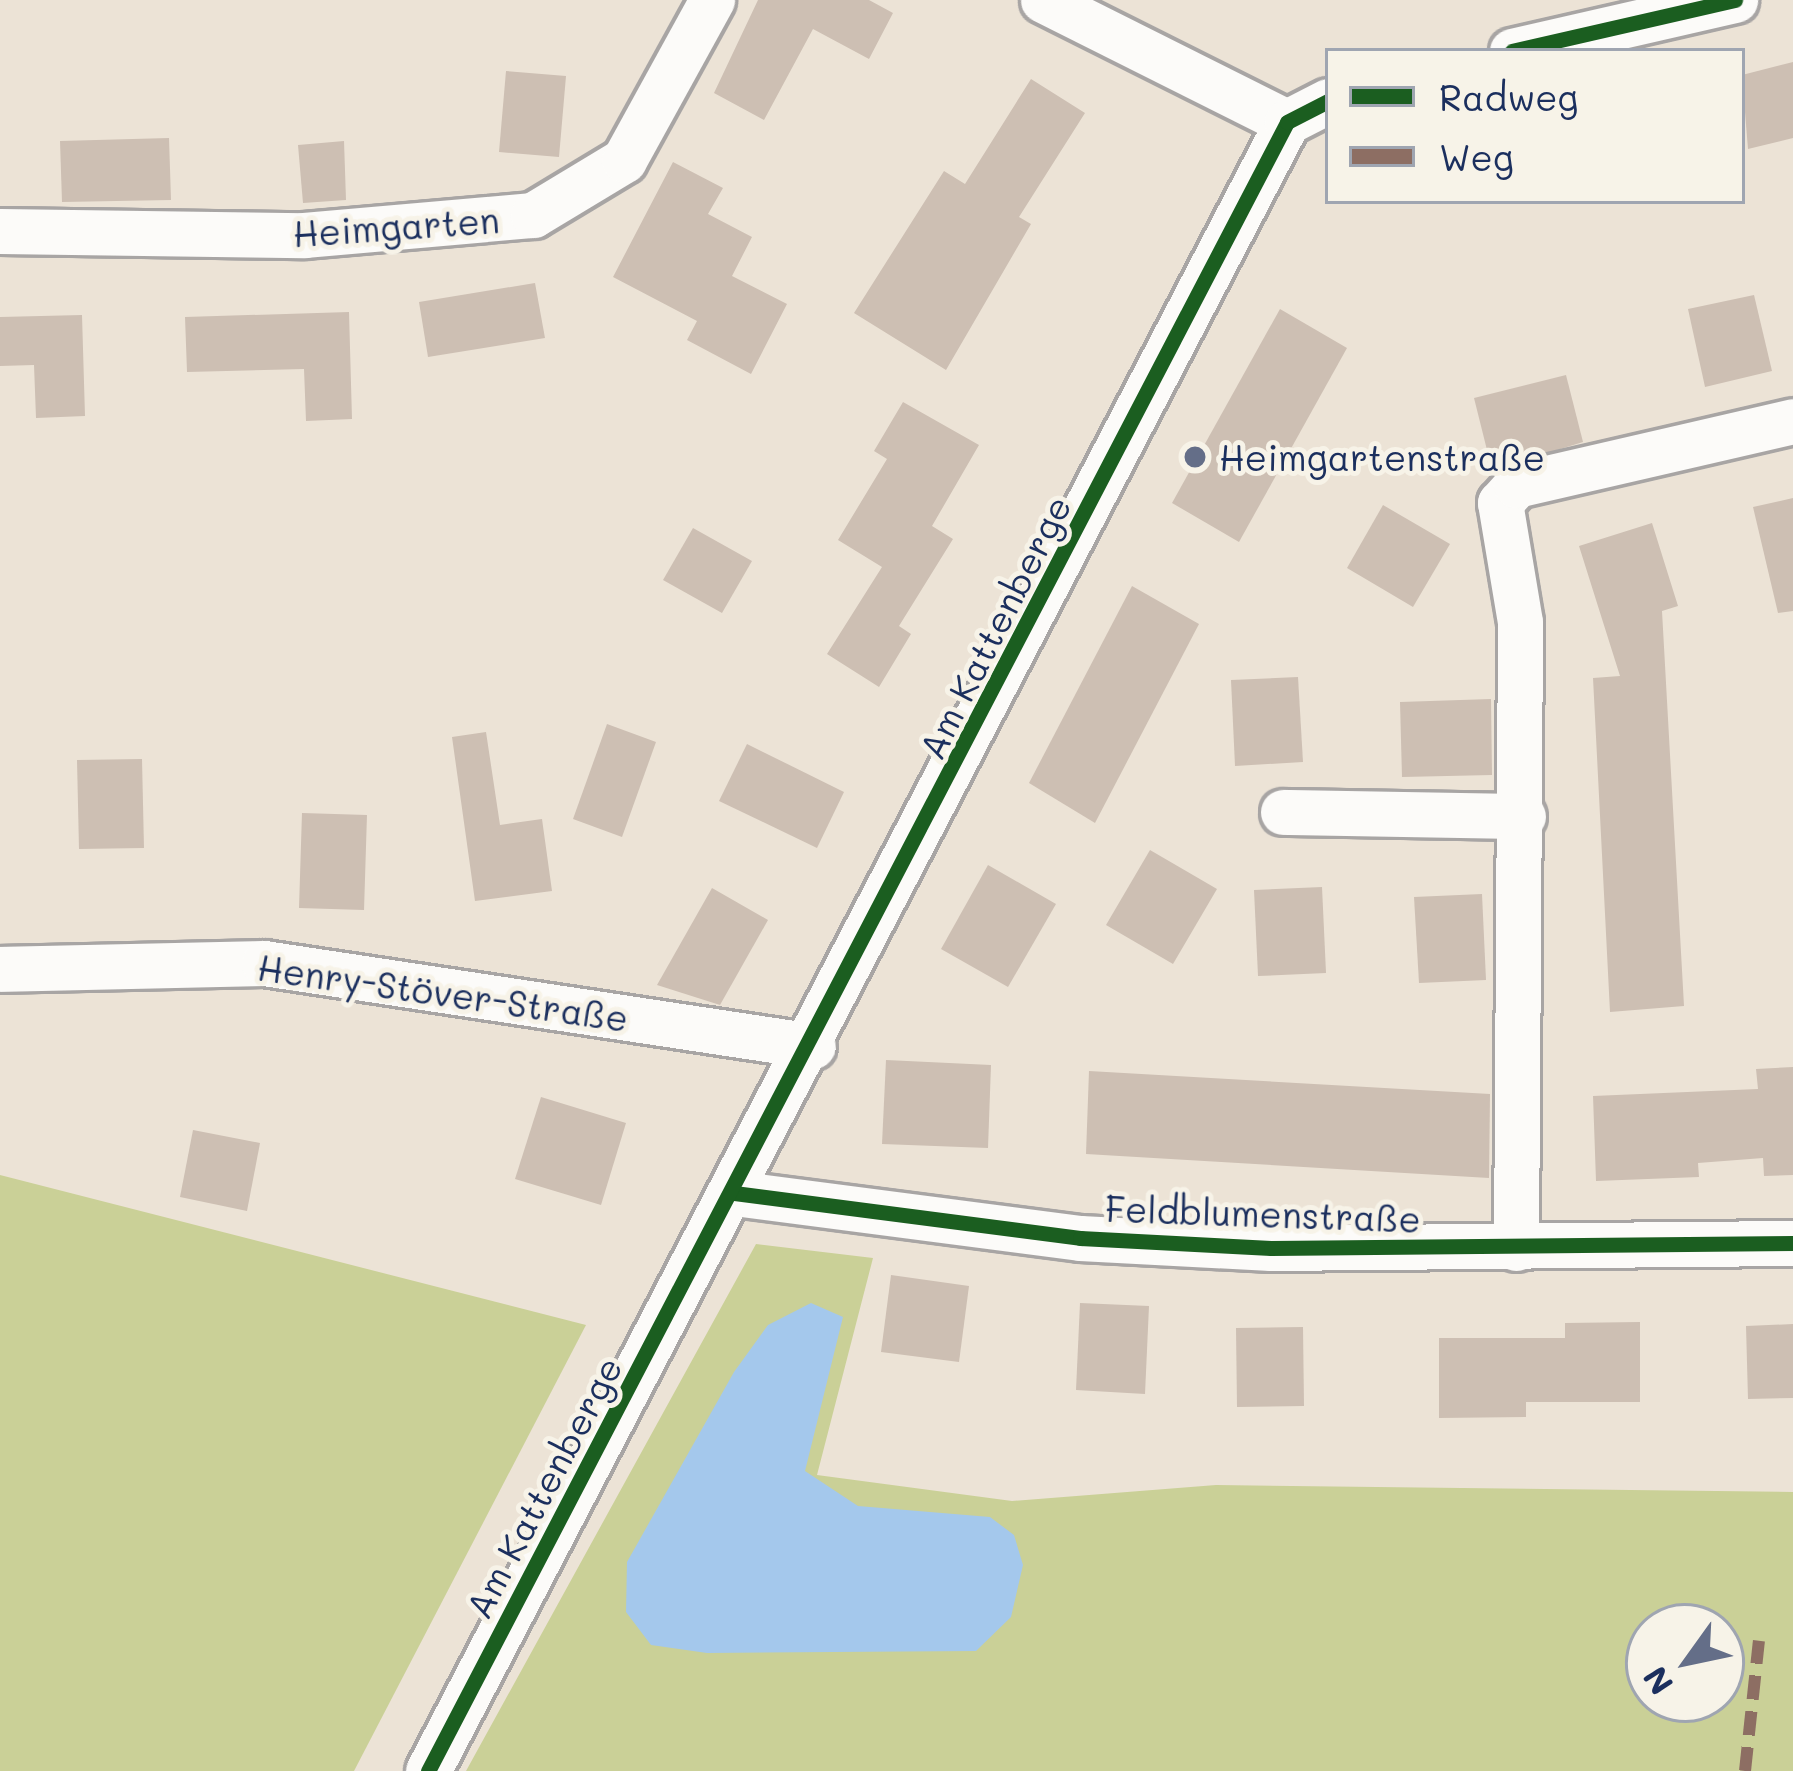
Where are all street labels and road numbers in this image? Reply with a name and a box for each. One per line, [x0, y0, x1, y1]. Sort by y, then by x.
street label: Heimgarten [291, 197, 501, 255]
street label: Am Kattenberge [909, 488, 1079, 766]
street label: Henry-Stöver-Straße [255, 945, 631, 1039]
street label: Feldblumenstraße [1104, 1186, 1422, 1240]
street label: Am Kattenberge [456, 1349, 630, 1625]

